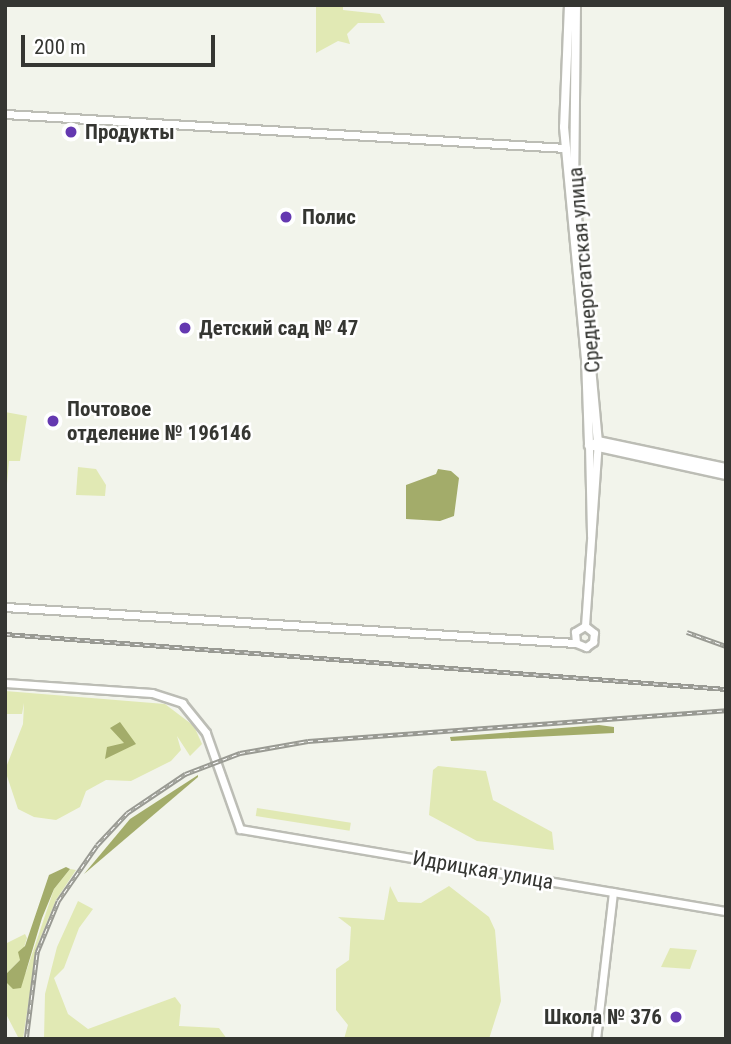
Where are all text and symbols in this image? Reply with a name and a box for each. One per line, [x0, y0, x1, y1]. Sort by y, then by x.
scale bar [24, 21, 219, 65]
text: 200 m [34, 35, 86, 59]
place label: Продукты [85, 119, 175, 145]
marker: Продукты [63, 124, 79, 140]
street label: Среднерогатская улица [562, 166, 606, 374]
place label: Полис [302, 204, 356, 230]
marker: Полис [276, 207, 296, 227]
place label: Детский сад № 47 [199, 315, 358, 341]
marker: Детский сад № 47 [177, 320, 193, 336]
place label: Почтовое отделение № 196146 [67, 396, 251, 446]
marker: Почтовое отделение № 196146 [45, 413, 61, 429]
street label: Идрицкая улица [411, 845, 555, 895]
place label: Школа № 376 [544, 1004, 662, 1030]
marker: Школа № 376 [668, 1009, 684, 1025]

